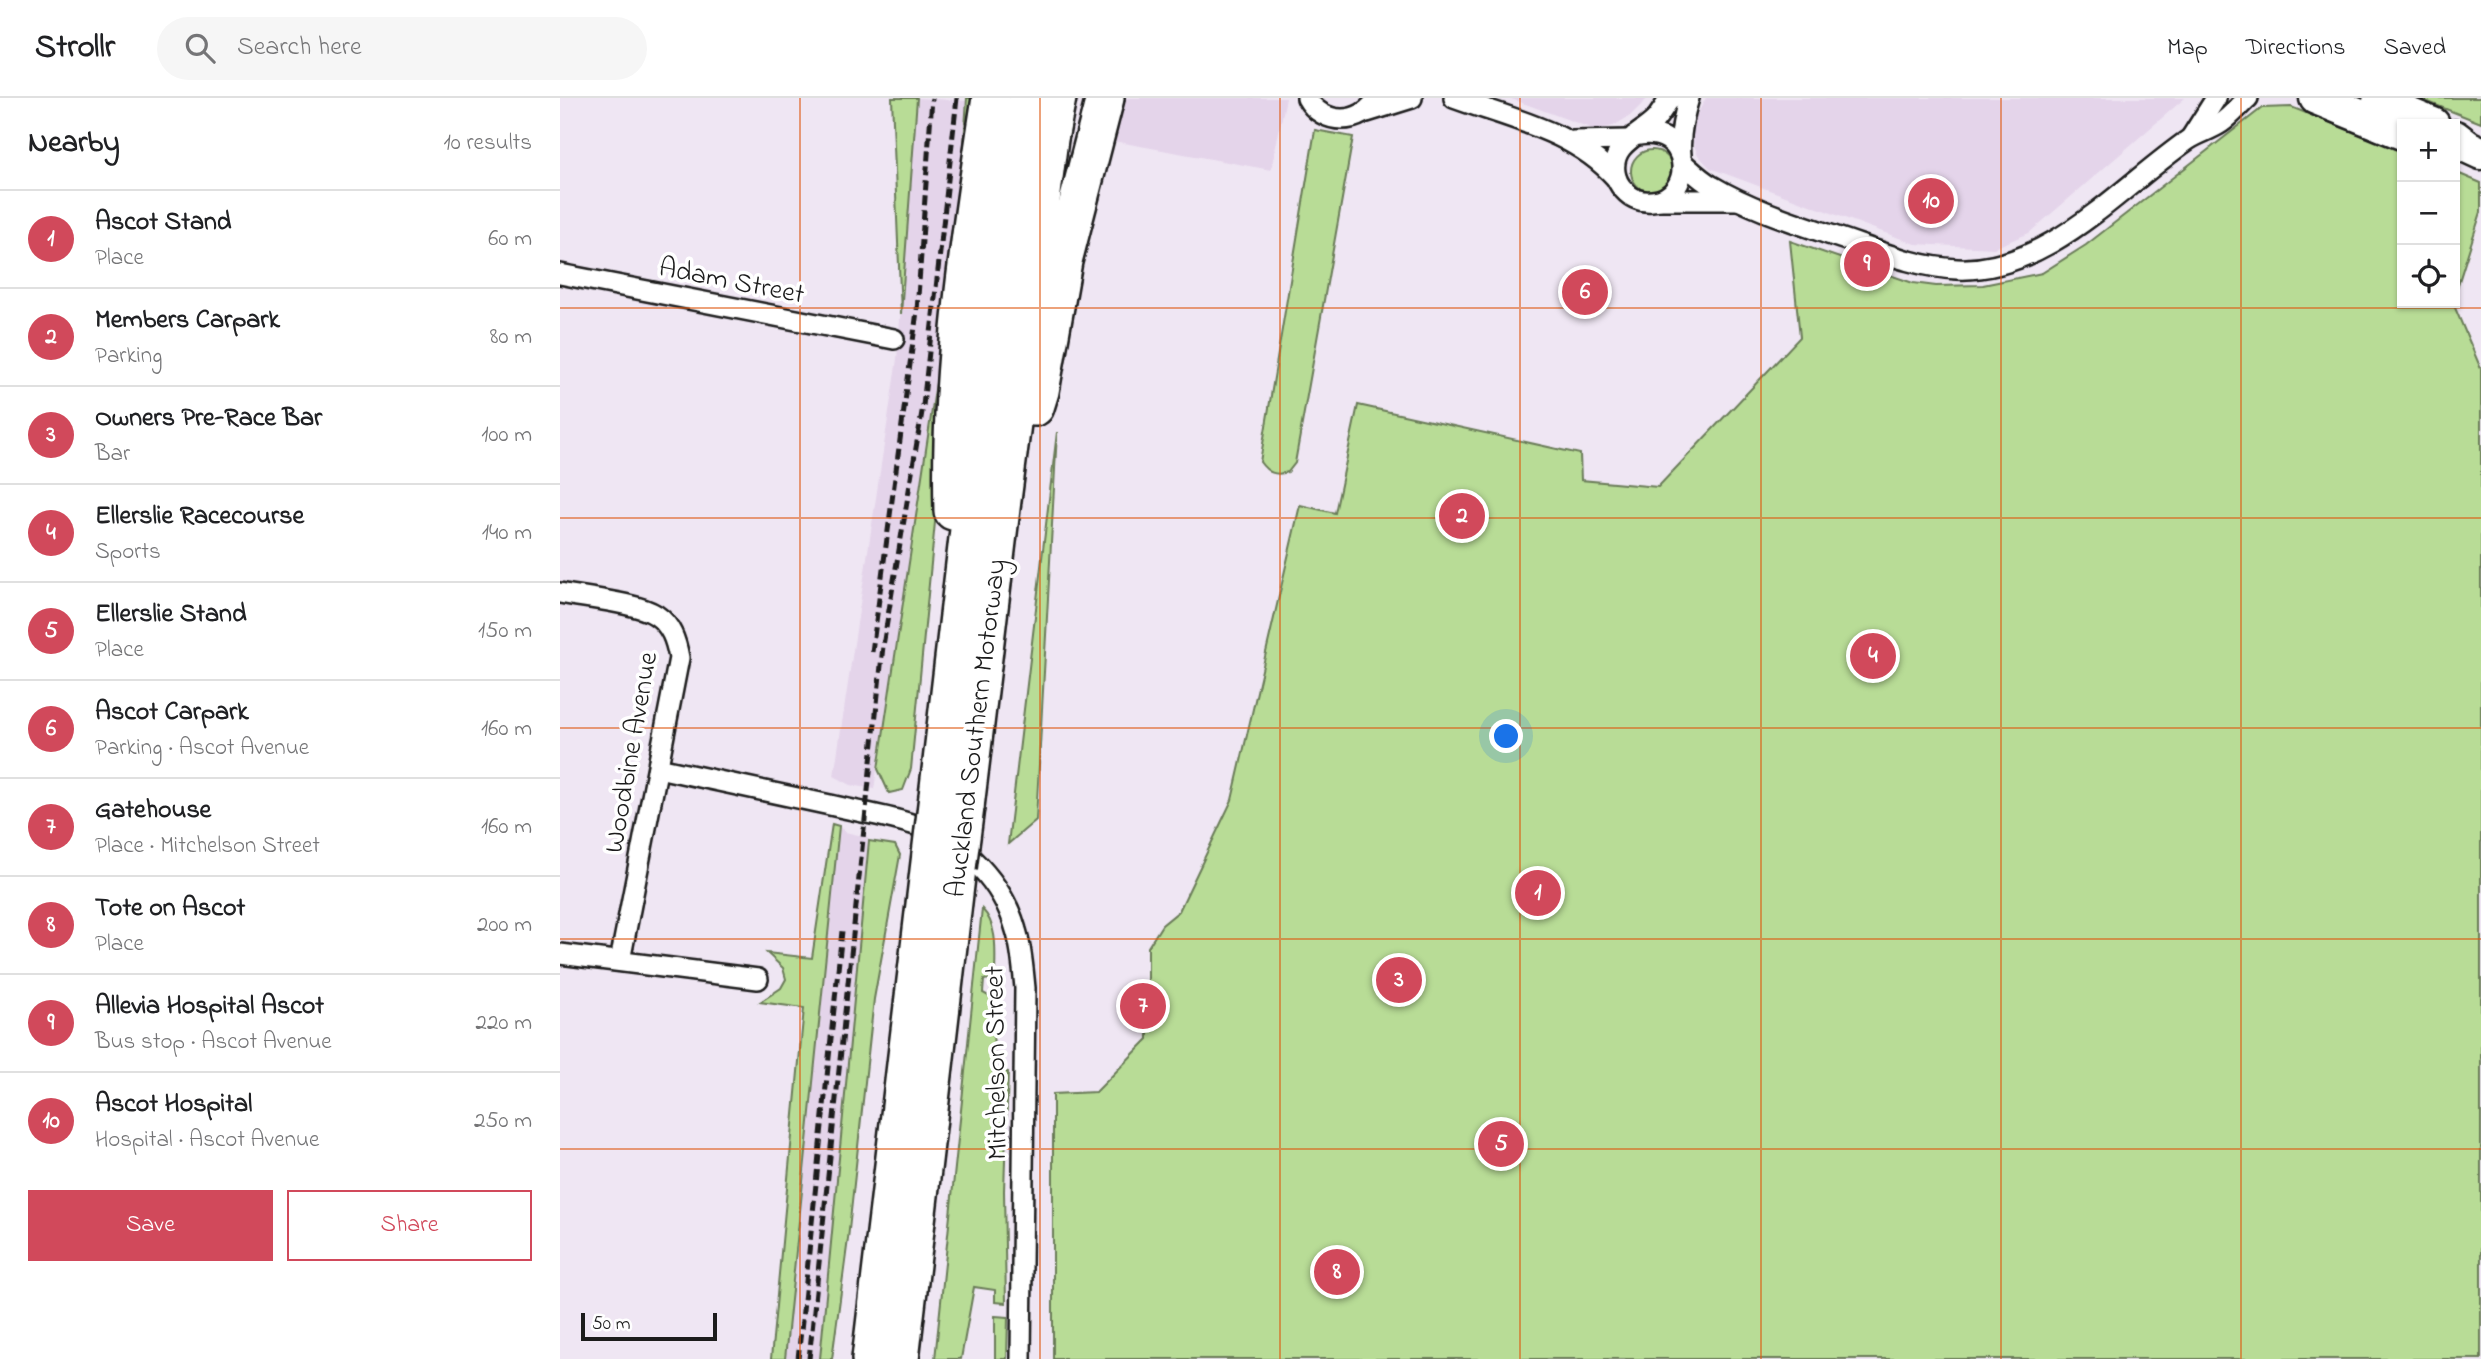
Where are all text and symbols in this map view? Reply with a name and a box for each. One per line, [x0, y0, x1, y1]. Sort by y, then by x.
search box [157, 17, 647, 80]
text: Strollr [35, 24, 115, 72]
icon: search [181, 29, 219, 67]
text: Search here [237, 29, 362, 67]
text: Map [2167, 31, 2208, 66]
text: Directions [2246, 31, 2345, 66]
text: Saved [2383, 31, 2446, 66]
map controls [2397, 119, 2460, 308]
button: + [2397, 119, 2460, 182]
text: Nearby [28, 122, 120, 166]
text: 10 results [443, 127, 532, 160]
pin: 10 [1908, 175, 1954, 227]
button: − [2397, 182, 2460, 245]
text: Ascot Stand [95, 204, 231, 242]
text: 1 [47, 223, 55, 256]
text: 60 m [488, 223, 532, 256]
pin: 9 [1844, 238, 1890, 290]
text: Place [95, 242, 144, 275]
button: locate [2397, 245, 2460, 308]
street label: Adam Street [655, 248, 808, 317]
pin: 6 [1562, 266, 1608, 318]
text: Members Carpark [95, 302, 280, 340]
text: 2 [45, 321, 57, 354]
text: 80 m [490, 321, 532, 354]
text: Parking [95, 340, 162, 373]
text: Owners Pre-Race Bar [95, 400, 322, 438]
text: 3 [46, 419, 56, 452]
text: 100 m [481, 419, 532, 452]
text: Bar [95, 438, 130, 471]
pin: 2 [1439, 490, 1485, 542]
text: Ellerslie Racecourse [95, 498, 304, 536]
text: 4 [46, 517, 56, 550]
text: 140 m [482, 517, 532, 550]
text: Sports [95, 536, 161, 569]
street label: Auckland Southern Motorway [936, 557, 1019, 900]
text: Ellerslie Stand [95, 596, 247, 634]
text: 5 [44, 615, 58, 648]
text: 150 m [478, 615, 532, 648]
pin: 4 [1850, 630, 1896, 682]
text: Place [95, 634, 144, 667]
street label: Woodbine Avenue [595, 648, 670, 856]
text: Ascot Carpark [95, 694, 249, 732]
text: 6 [46, 713, 56, 746]
text: 160 m [481, 713, 532, 746]
your location [1489, 719, 1523, 753]
text: Parking · Ascot Avenue [95, 732, 309, 765]
text: Gatehouse [95, 792, 211, 830]
text: 7 [46, 811, 56, 844]
text: 160 m [481, 811, 532, 844]
text: Place · Mitchelson Street [95, 830, 320, 863]
pin: 1 [1515, 867, 1561, 919]
text: Tote on Ascot [95, 890, 245, 928]
text: 8 [47, 909, 55, 942]
text: 200 m [477, 909, 532, 942]
text: Place [95, 928, 144, 961]
pin: 3 [1376, 954, 1422, 1006]
street label: Mitchelson Street [975, 965, 1020, 1161]
pin: 7 [1120, 980, 1166, 1032]
text: Allevia Hospital Ascot [95, 988, 324, 1026]
text: 9 [48, 1007, 54, 1040]
text: 220 m [476, 1007, 532, 1040]
text: Bus stop · Ascot Avenue [95, 1026, 332, 1059]
text: Ascot Hospital [95, 1086, 252, 1124]
text: 10 [42, 1105, 60, 1138]
text: 250 m [474, 1105, 532, 1138]
pin: 5 [1478, 1118, 1524, 1170]
text: Hospital · Ascot Avenue [95, 1124, 319, 1157]
button: Save [28, 1190, 273, 1261]
button: Share [287, 1190, 532, 1261]
pin: 8 [1314, 1246, 1360, 1298]
scale bar [581, 1310, 718, 1342]
text: 50 m [592, 1311, 631, 1338]

